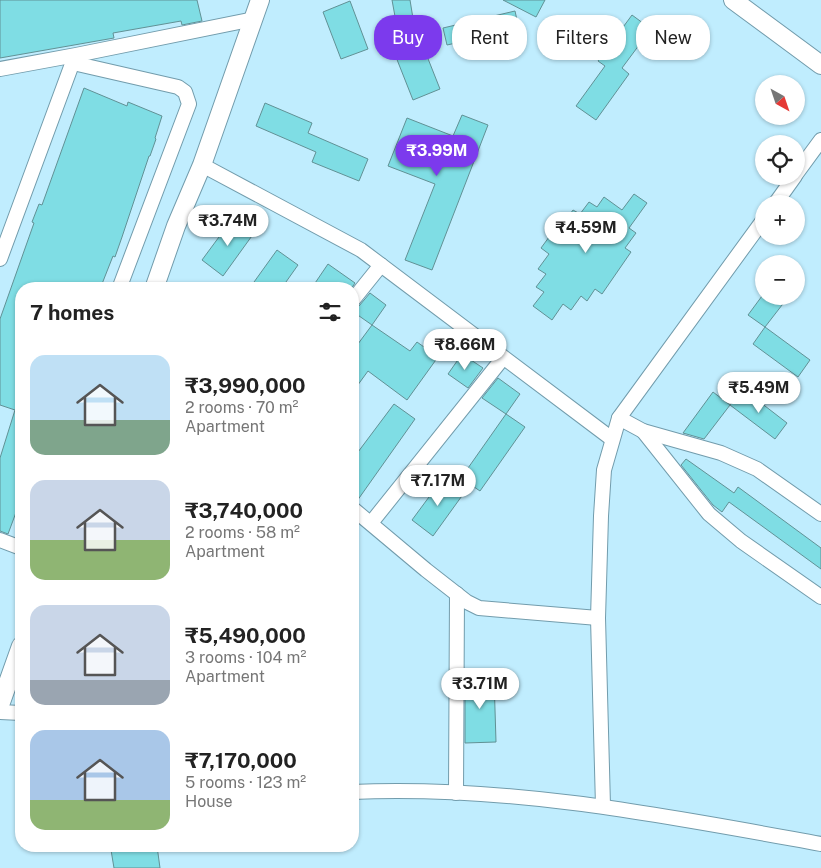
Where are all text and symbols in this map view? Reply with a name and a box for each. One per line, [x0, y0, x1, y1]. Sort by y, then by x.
chip: Buy [374, 15, 442, 60]
chip: Rent [452, 15, 527, 60]
chip: Filters [537, 15, 626, 60]
chip: New [636, 15, 710, 60]
north arrow [755, 75, 805, 125]
map controls [755, 75, 805, 305]
pin: ₹3.99M [396, 134, 478, 177]
button: locate [755, 135, 805, 185]
text: ₹3.99M [407, 141, 467, 160]
button: + [755, 195, 805, 245]
pin: ₹3.74M [187, 204, 269, 247]
text: ₹3.74M [199, 211, 257, 230]
pin: ₹4.59M [545, 212, 627, 254]
text: ₹4.59M [555, 218, 617, 237]
button: − [755, 255, 805, 305]
icon: filters [316, 298, 344, 326]
text: 7 homes [30, 300, 114, 325]
pin: ₹8.66M [424, 328, 506, 371]
text: ₹8.66M [434, 335, 496, 354]
pin: ₹5.49M [718, 372, 800, 414]
text: ₹3,990,000 [185, 373, 306, 398]
icon: home [70, 375, 130, 435]
text: ₹5.49M [728, 378, 790, 397]
text: 2 rooms · 70 m² [185, 398, 298, 417]
text: Apartment [185, 417, 265, 436]
pin: ₹7.17M [397, 464, 479, 507]
text: ₹7.17M [411, 471, 465, 490]
text: ₹3,740,000 [185, 498, 303, 523]
icon: home [70, 500, 130, 560]
text: 2 rooms · 58 m² [185, 523, 300, 542]
text: Apartment [185, 542, 265, 561]
text: ₹5,490,000 [185, 623, 306, 648]
icon: home [70, 625, 130, 685]
text: 3 rooms · 104 m² [185, 648, 306, 667]
text: Apartment [185, 667, 265, 686]
pin: ₹3.71M [439, 668, 521, 710]
text: ₹3.71M [452, 674, 508, 693]
text: ₹7,170,000 [185, 748, 297, 773]
icon: home [70, 750, 130, 810]
text: 5 rooms · 123 m² [185, 773, 306, 792]
text: House [185, 792, 233, 811]

